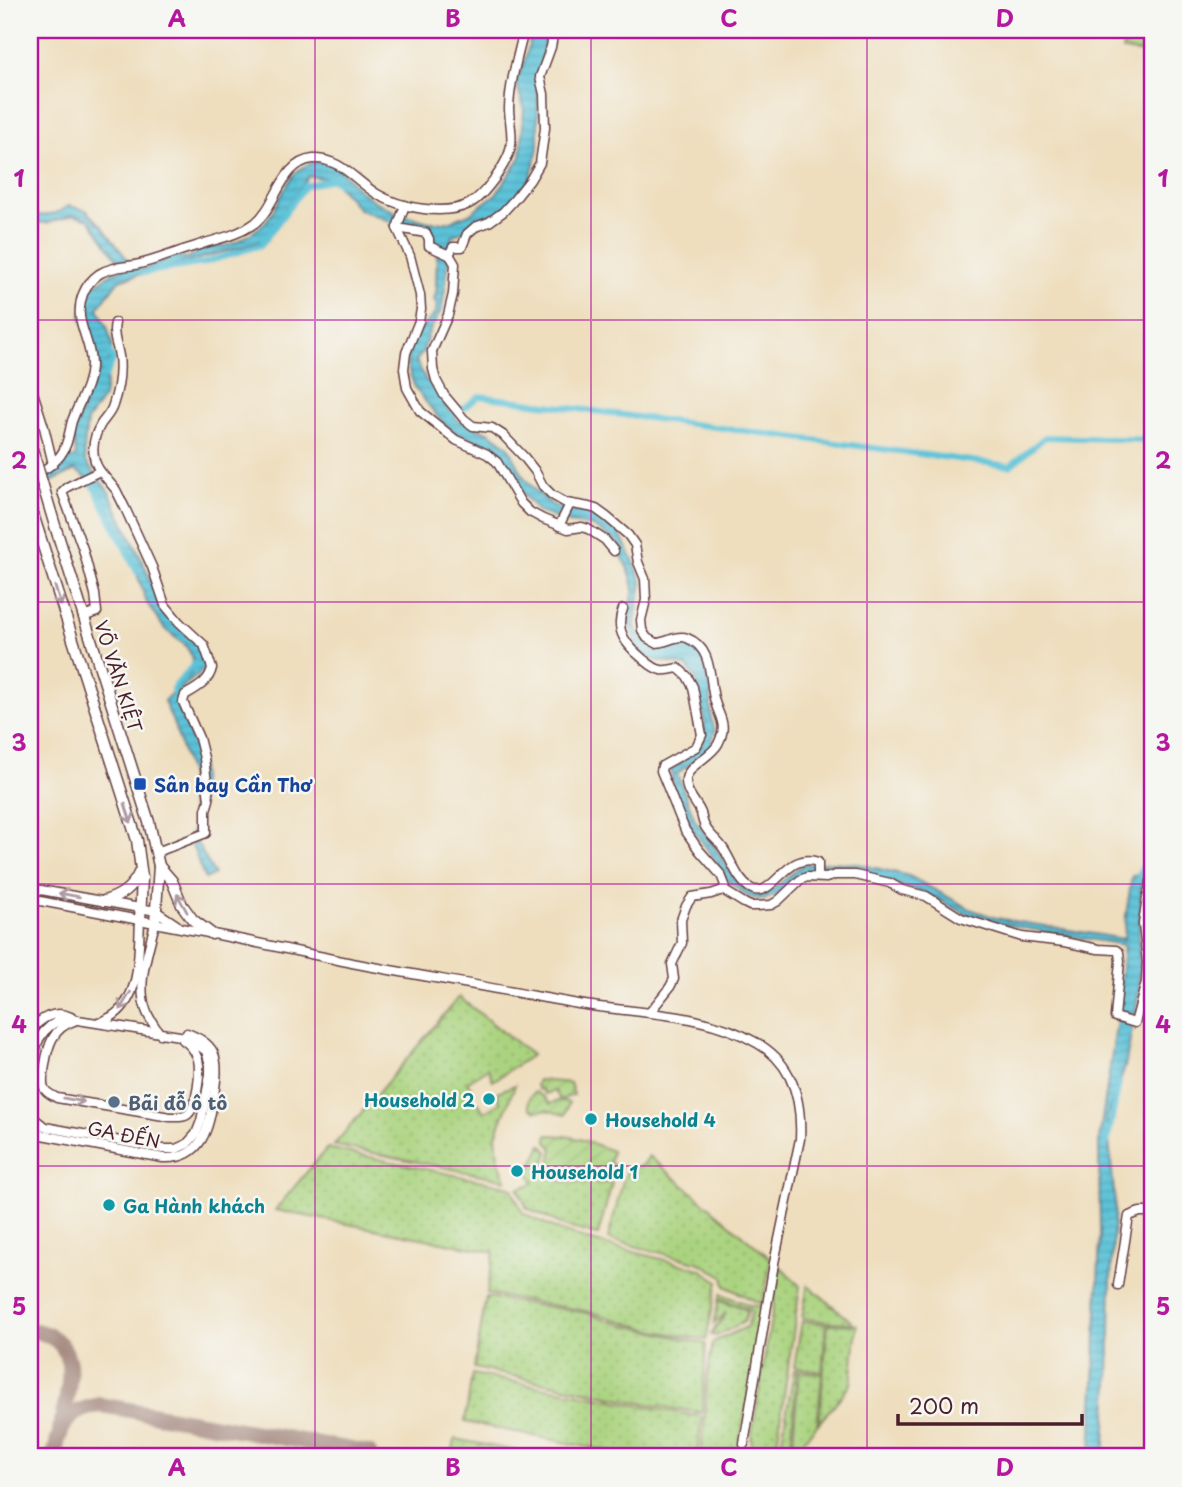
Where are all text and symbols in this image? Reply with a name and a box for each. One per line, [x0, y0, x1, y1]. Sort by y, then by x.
text: A [168, 0, 186, 35]
text: B [445, 0, 461, 35]
text: C [720, 0, 738, 35]
text: D [996, 0, 1014, 35]
text: 1 [14, 160, 25, 195]
text: 1 [1158, 160, 1169, 195]
text: 2 [11, 442, 27, 477]
text: 2 [1155, 442, 1171, 477]
one-way arrow [53, 585, 66, 607]
street label: VÕ VĂN KIỆT [88, 617, 150, 736]
text: 3 [11, 724, 27, 759]
text: 3 [1155, 724, 1171, 759]
place label: Sân bay Cần Thơ [154, 771, 313, 798]
marker: Sân bay Cần Thơ [132, 776, 148, 792]
one-way arrow [122, 802, 135, 824]
one-way arrow [58, 888, 81, 901]
one-way arrow [175, 893, 189, 913]
one-way arrow [117, 991, 132, 1010]
text: 4 [11, 1006, 27, 1041]
text: 4 [1155, 1006, 1171, 1041]
place label: Household 2 [364, 1086, 475, 1113]
place label: Bãi đỗ ô tô [128, 1089, 227, 1116]
marker: Household 2 [481, 1091, 497, 1107]
one-way arrow [62, 1094, 85, 1107]
marker: Bãi đỗ ô tô [106, 1094, 122, 1110]
place label: Household 4 [605, 1106, 716, 1133]
marker: Household 4 [583, 1111, 599, 1127]
street label: GA ĐẾN [85, 1114, 163, 1154]
place label: Household 1 [531, 1158, 639, 1185]
marker: Household 1 [509, 1163, 525, 1179]
place label: Ga Hành khách [123, 1192, 265, 1219]
marker: Ga Hành khách [101, 1197, 117, 1213]
text: 5 [12, 1288, 26, 1323]
text: 5 [1156, 1288, 1170, 1323]
scale bar [898, 1382, 1082, 1426]
text: 200 m [909, 1389, 979, 1421]
text: A [168, 1449, 186, 1484]
text: B [445, 1449, 461, 1484]
text: C [720, 1449, 738, 1484]
text: D [996, 1449, 1014, 1484]

